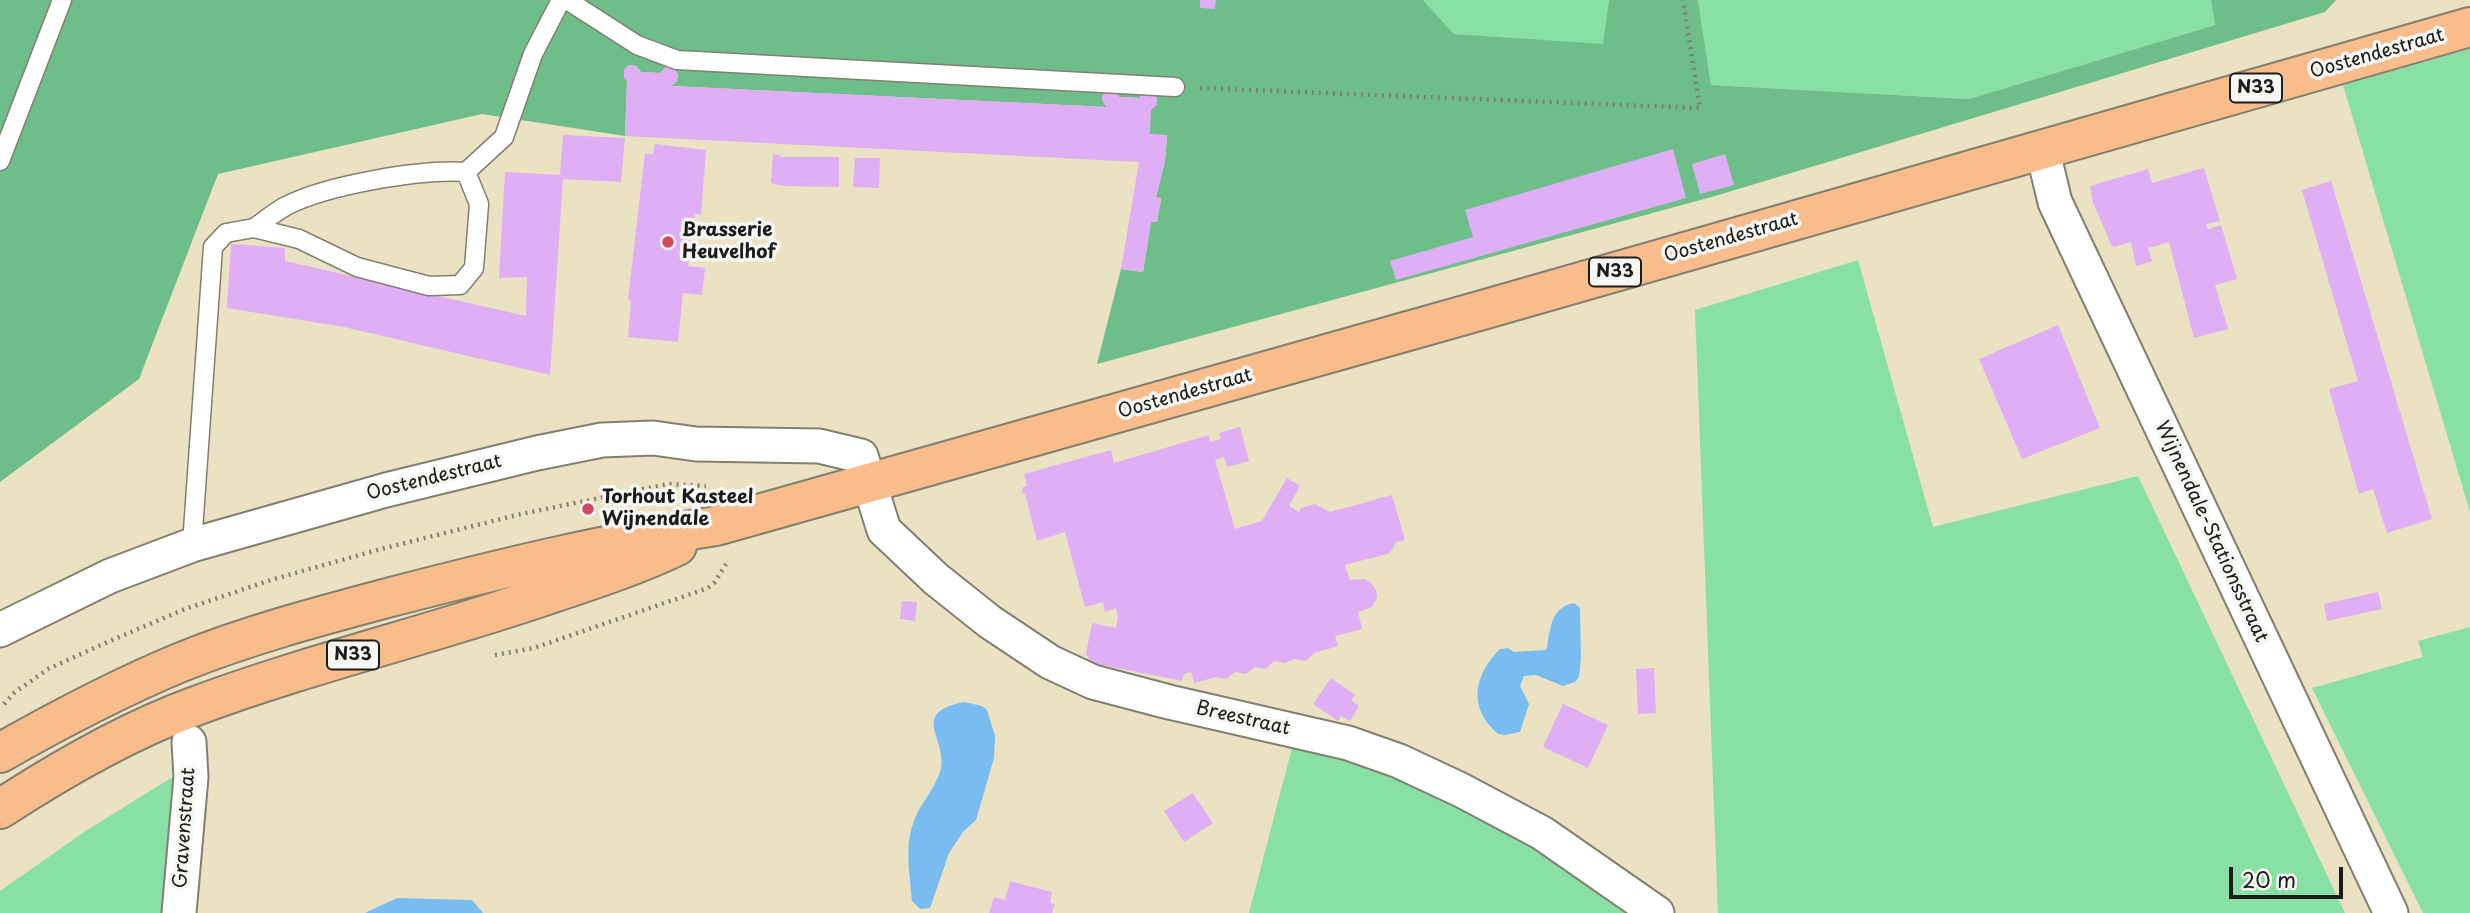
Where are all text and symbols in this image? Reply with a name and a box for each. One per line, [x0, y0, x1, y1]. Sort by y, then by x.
street label: Oostendestraat [2307, 24, 2447, 84]
road number: N33 [2230, 74, 2282, 102]
street label: Oostendestraat [1661, 208, 1801, 268]
place label: Brasserie Heuvelhof [682, 220, 776, 264]
marker: Brasserie Heuvelhof [660, 234, 676, 250]
road number: N33 [1589, 258, 1641, 286]
street label: Oostendestraat [1115, 364, 1255, 424]
street label: Wijnendale-Stationsstraat [2150, 418, 2272, 646]
street label: Oostendestraat [364, 450, 504, 506]
place label: Torhout Kasteel Wijnendale [602, 487, 753, 531]
marker: Torhout Kasteel Wijnendale [580, 501, 596, 517]
road number: N33 [327, 640, 379, 670]
street label: Breestraat [1194, 697, 1292, 741]
street label: Gravenstraat [169, 767, 201, 889]
scale bar [2232, 853, 2346, 897]
text: 20 m [2242, 863, 2296, 895]

